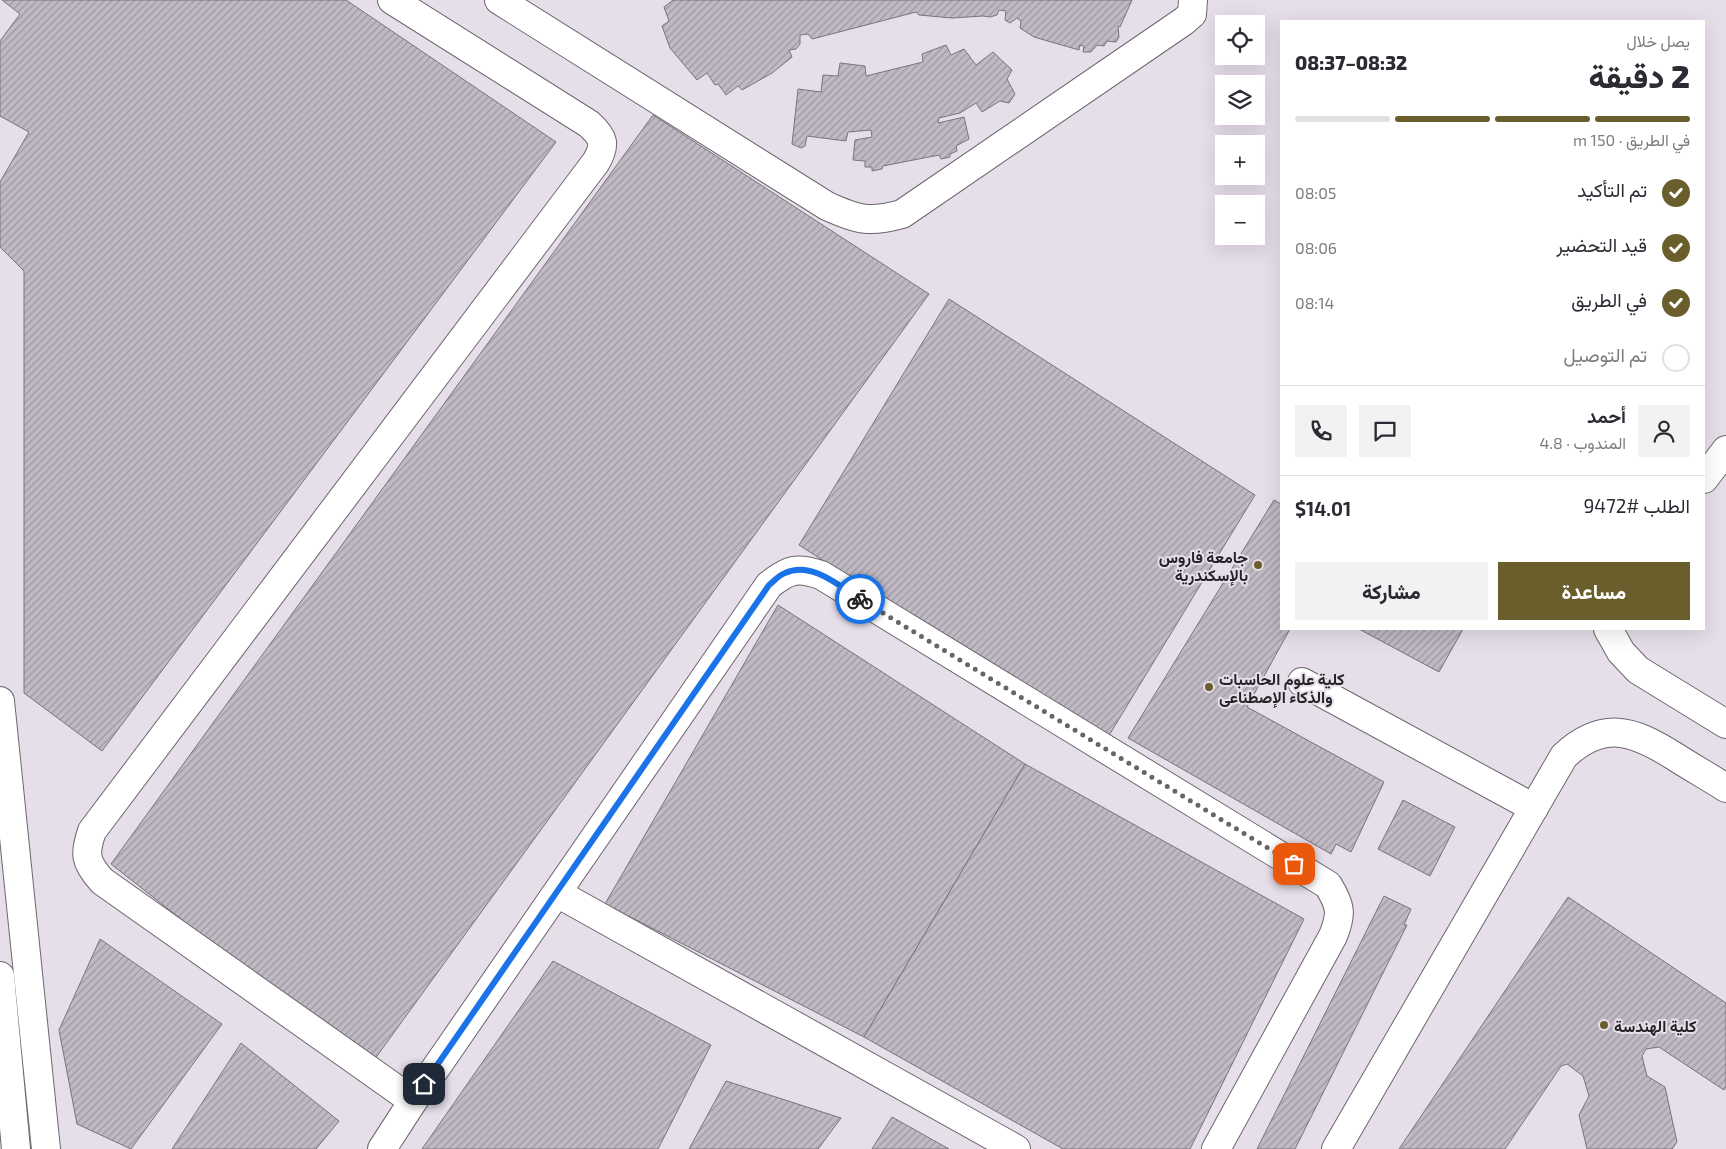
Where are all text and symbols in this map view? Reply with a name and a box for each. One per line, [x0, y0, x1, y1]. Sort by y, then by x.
map controls [1215, 15, 1265, 245]
button: locate [1215, 15, 1265, 65]
text: يصل خلال [1626, 31, 1690, 50]
text: 08:32–08:37 [1295, 51, 1407, 74]
text: 2 دقيقة [1588, 56, 1690, 94]
button: layers [1215, 75, 1265, 125]
text: في الطريق · 150 m [1573, 130, 1690, 149]
button: + [1215, 135, 1265, 185]
text: تم التأكيد [1577, 178, 1647, 201]
icon: check [1662, 179, 1690, 207]
text: 08:05 [1295, 183, 1336, 202]
button: − [1215, 195, 1265, 245]
text: قيد التحضير [1556, 233, 1647, 256]
icon: check [1662, 234, 1690, 262]
text: 08:06 [1295, 238, 1337, 257]
text: في الطريق [1571, 288, 1647, 311]
icon: check [1662, 289, 1690, 317]
text: 08:14 [1295, 293, 1334, 312]
text: تم التوصيل [1564, 343, 1647, 366]
text: أحمد [1587, 404, 1626, 427]
button: phone [1295, 405, 1347, 457]
button: chat [1359, 405, 1411, 457]
button: person [1638, 405, 1690, 457]
text: المندوب · 4.8 [1539, 433, 1626, 452]
text: الطلب #9472 [1583, 494, 1690, 517]
text: $14.01 [1295, 497, 1351, 520]
place label: جامعة فاروس بالإسكندرية [1159, 547, 1248, 586]
marker: جامعة فاروس بالإسكندرية [1252, 559, 1264, 571]
button: مشاركة [1295, 562, 1488, 620]
button: مساعدة [1498, 562, 1690, 620]
courier [835, 574, 885, 624]
icon: bike [846, 585, 874, 613]
place label: كلية علوم الحاسبات والذكاء الإصطناعى [1219, 669, 1345, 708]
marker: كلية علوم الحاسبات والذكاء الإصطناعى [1203, 681, 1215, 693]
pin [1273, 843, 1315, 885]
icon: bag [1280, 850, 1308, 878]
place label: كلية الهندسة [1614, 1016, 1696, 1037]
marker: كلية الهندسة [1598, 1019, 1610, 1031]
pin [403, 1063, 445, 1105]
icon: home [410, 1070, 438, 1098]

